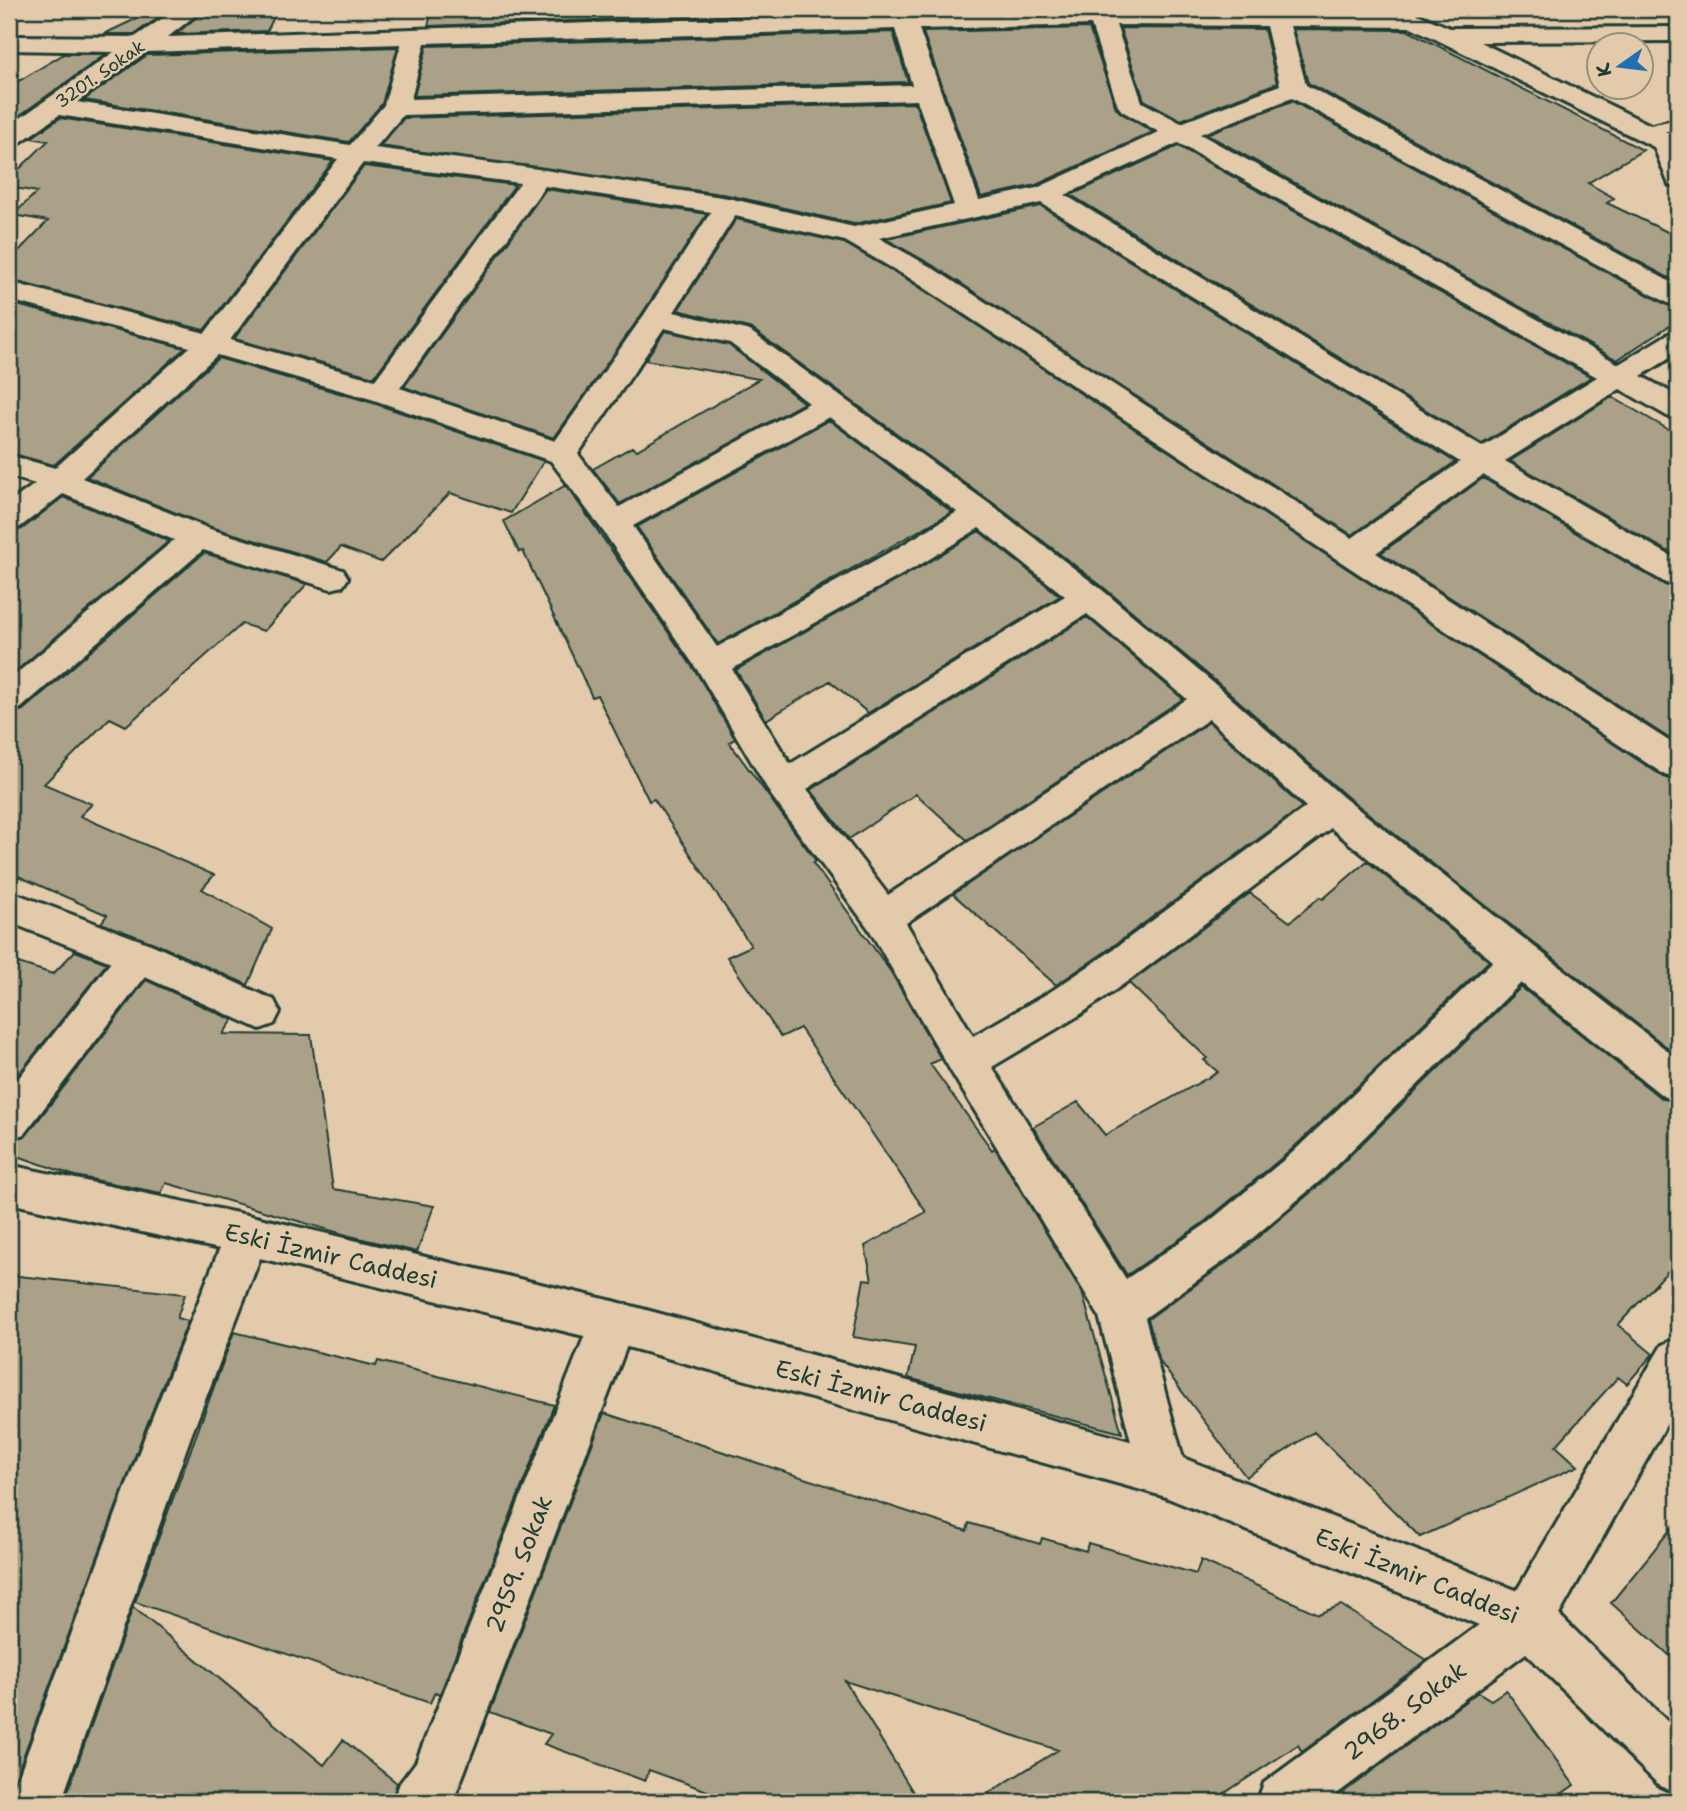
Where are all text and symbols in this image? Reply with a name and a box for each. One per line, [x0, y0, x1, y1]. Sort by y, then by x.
north arrow [1586, 32, 1656, 102]
street label: 3201. Sokak [50, 34, 150, 114]
text: K [1590, 61, 1618, 79]
street label: Eski İzmir Caddesi [221, 1216, 441, 1296]
street label: Eski İzmir Caddesi [772, 1352, 990, 1440]
street label: 2959. Sokak [478, 1491, 560, 1637]
street label: Eski İzmir Caddesi [1310, 1520, 1524, 1632]
street label: 2968. Sokak [1337, 1654, 1473, 1768]

